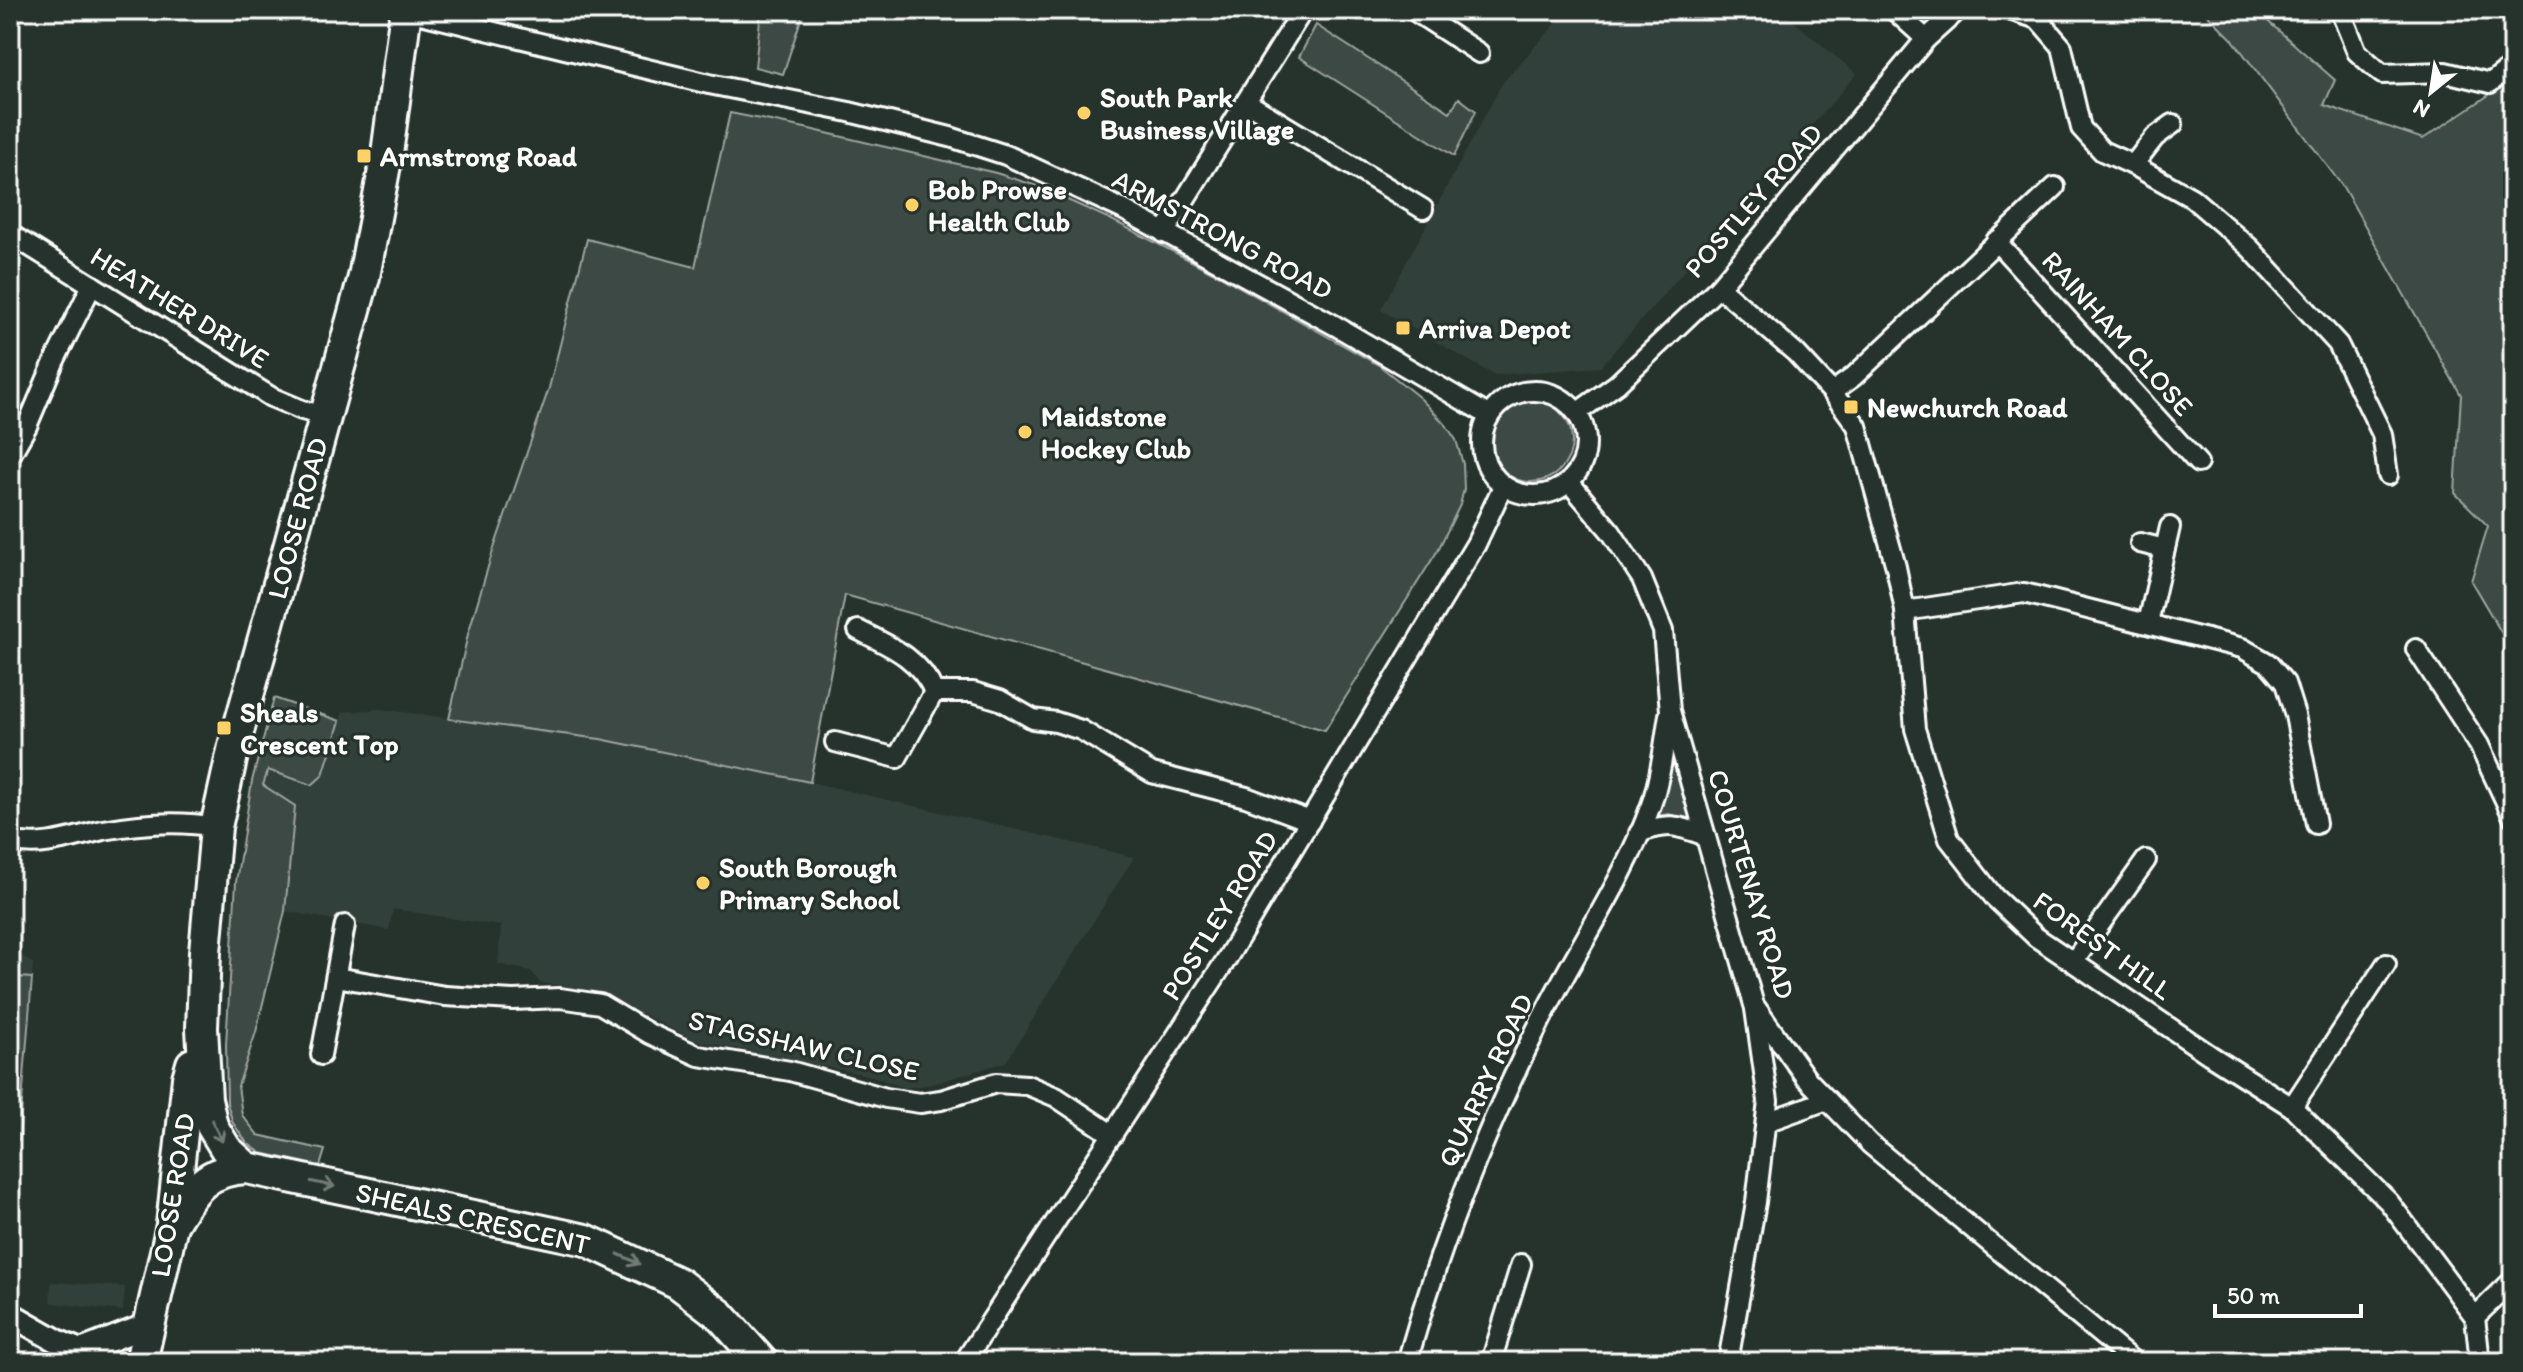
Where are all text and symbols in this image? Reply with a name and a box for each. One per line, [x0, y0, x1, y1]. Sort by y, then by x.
north arrow [2391, 52, 2471, 132]
place label: South Park Business Village [1100, 80, 1294, 146]
text: N [2408, 93, 2434, 124]
marker: South Park Business Village [1075, 104, 1093, 122]
street label: POSTLEY ROAD [1677, 116, 1829, 284]
place label: Armstrong Road [379, 139, 578, 173]
marker: Armstrong Road [355, 147, 373, 165]
street label: ARMSTRONG ROAD [1107, 161, 1339, 307]
place label: Bob Prowse Health Club [928, 172, 1070, 238]
marker: Bob Prowse Health Club [903, 196, 921, 214]
street label: HEATHER DRIVE [84, 238, 276, 376]
street label: RAINHAM CLOSE [2035, 243, 2201, 423]
place label: Arriva Depot [1418, 311, 1571, 345]
marker: Arriva Depot [1394, 319, 1412, 337]
place label: Newchurch Road [1867, 390, 2068, 424]
marker: Newchurch Road [1842, 398, 1860, 416]
place label: Maidstone Hockey Club [1041, 399, 1191, 465]
marker: Maidstone Hockey Club [1016, 423, 1034, 441]
street label: LOOSE ROAD [259, 434, 335, 602]
place label: Sheals Crescent Top [240, 695, 399, 761]
marker: Sheals Crescent Top [215, 719, 233, 737]
street label: COURTENAY ROAD [1701, 765, 1803, 1003]
street label: POSTLEY ROAD [1153, 824, 1285, 1006]
place label: South Borough Primary School [719, 850, 900, 916]
marker: South Borough Primary School [694, 874, 712, 892]
street label: FOREST HILL [2027, 883, 2179, 1007]
street label: QUARRY ROAD [1430, 988, 1540, 1172]
street label: STAGSHAW CLOSE [685, 1002, 923, 1088]
street label: LOOSE ROAD [142, 1110, 202, 1280]
one-way arrow [210, 1118, 225, 1142]
street label: SHEALS CRESCENT [353, 1175, 594, 1262]
one-way arrow [310, 1177, 336, 1192]
one-way arrow [617, 1252, 641, 1267]
scale bar [2215, 1268, 2361, 1318]
text: 50 m [2227, 1281, 2280, 1310]

